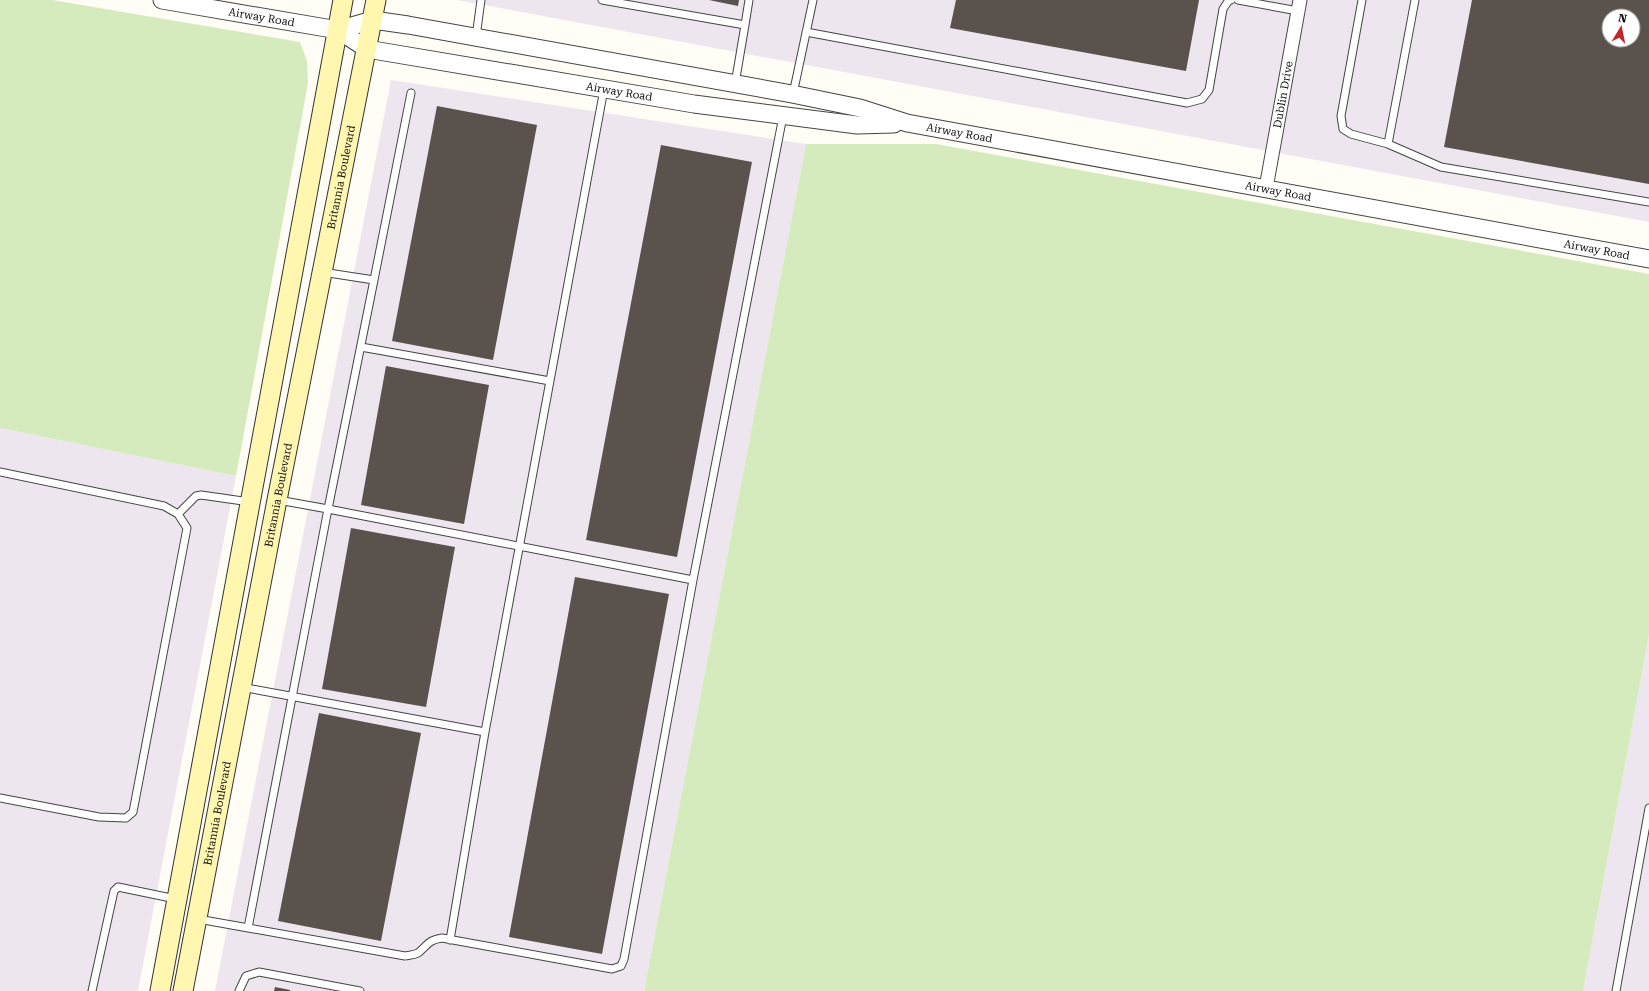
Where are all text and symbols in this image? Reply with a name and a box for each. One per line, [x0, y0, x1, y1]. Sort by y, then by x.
street label: Airway Road [227, 5, 296, 29]
north arrow [1601, 8, 1641, 48]
text: N [1617, 12, 1628, 26]
street label: Dublin Drive [1270, 60, 1295, 129]
street label: Airway Road [585, 79, 653, 103]
street label: Airway Road [925, 120, 994, 145]
street label: Britannia Boulevard [324, 124, 358, 230]
street label: Airway Road [1244, 179, 1312, 203]
street label: Airway Road [1563, 237, 1631, 262]
street label: Britannia Boulevard [262, 442, 295, 548]
street label: Britannia Boulevard [201, 760, 233, 866]

